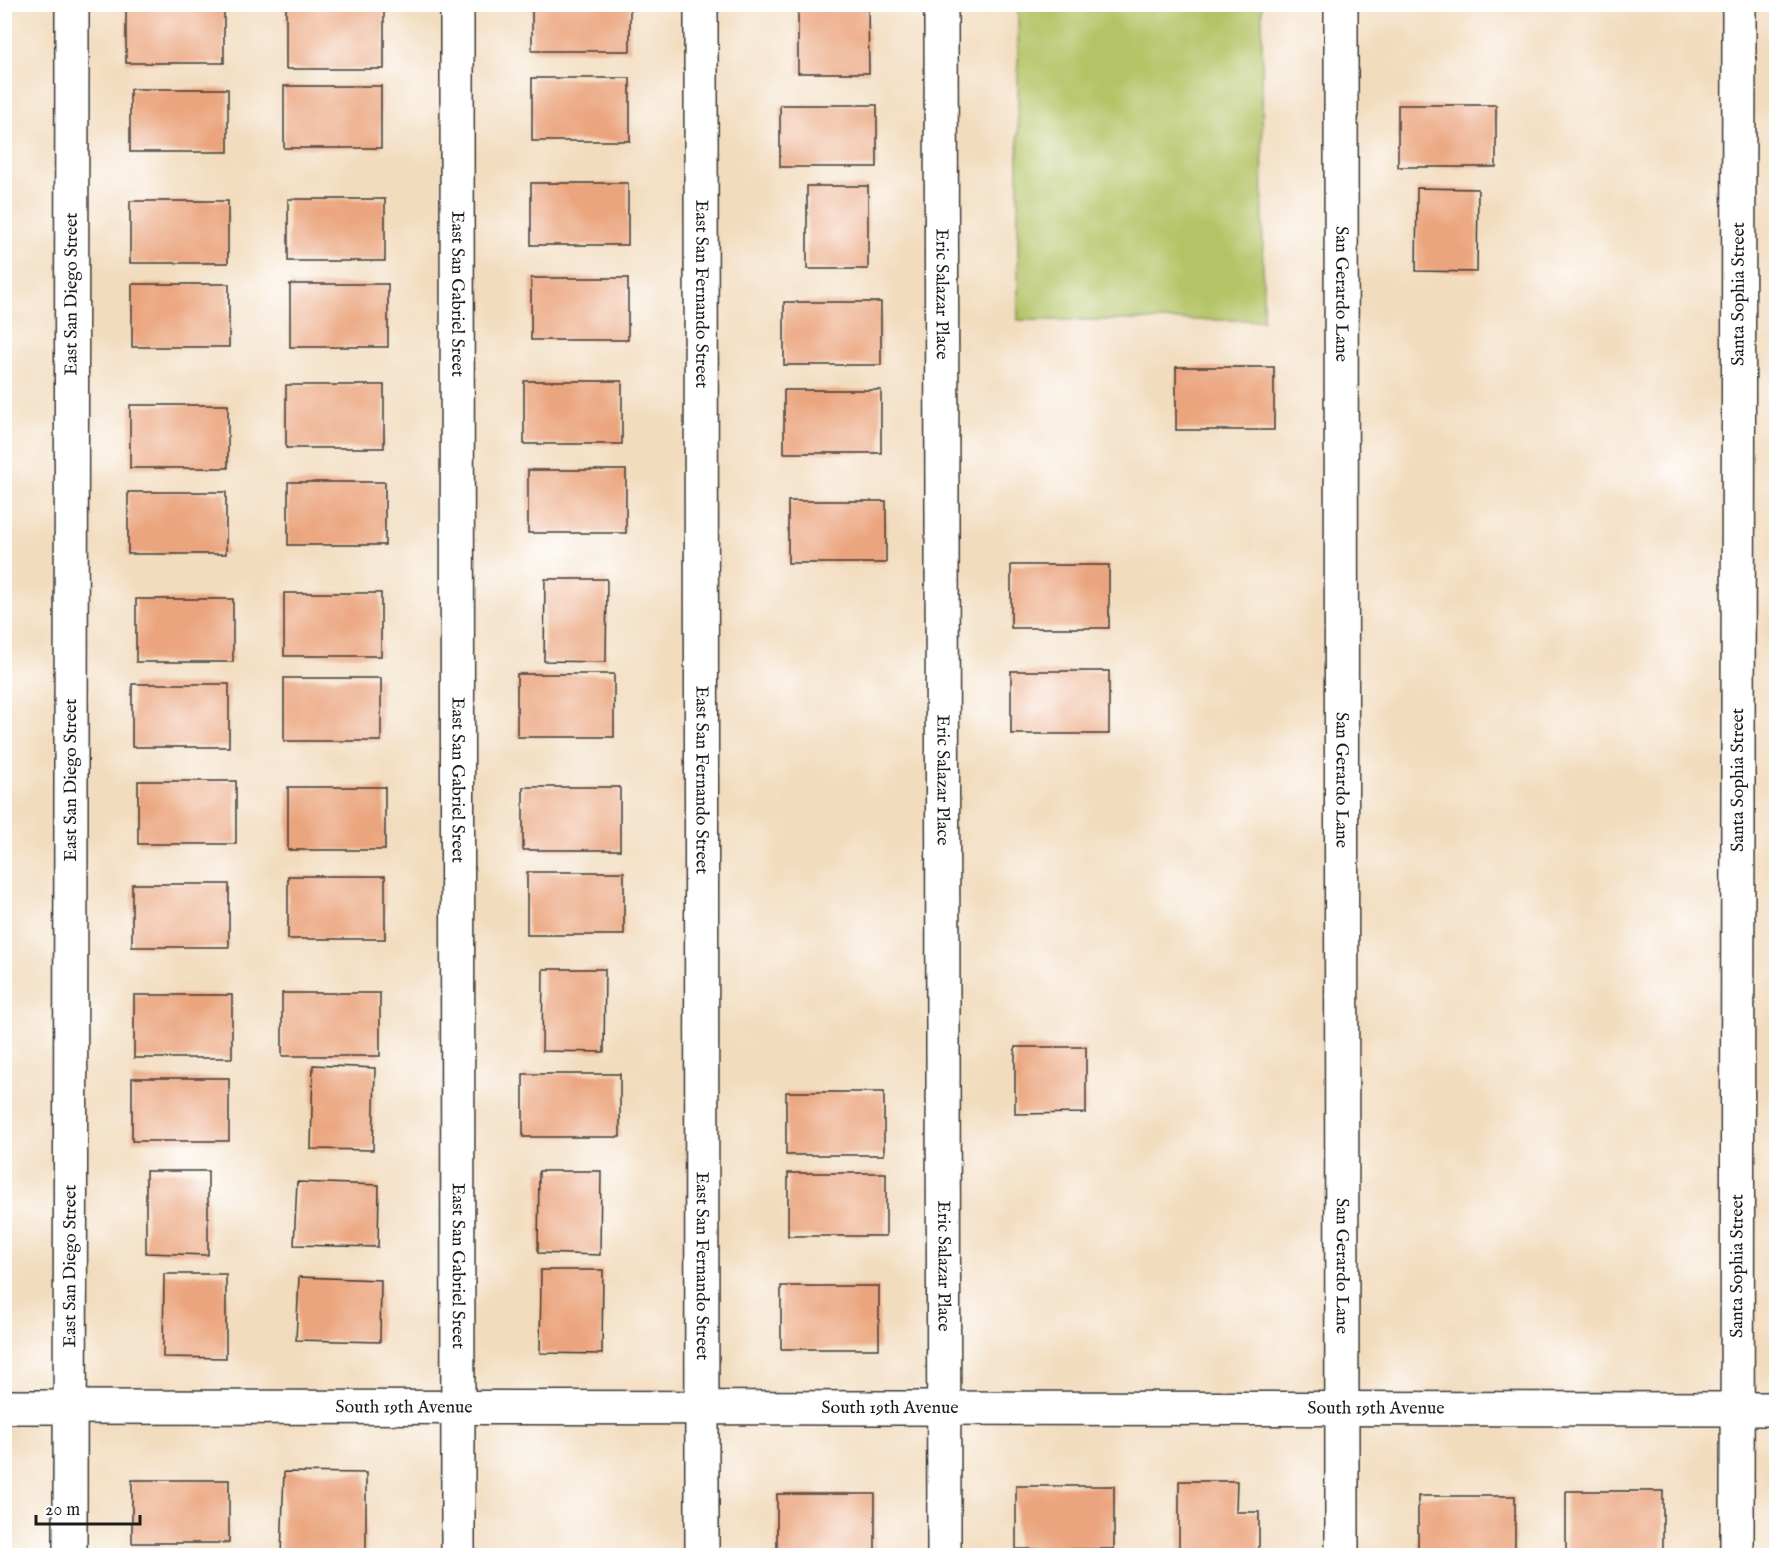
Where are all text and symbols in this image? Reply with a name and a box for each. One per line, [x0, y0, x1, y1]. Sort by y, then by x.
street label: East San Fernando Street [690, 200, 713, 388]
street label: East San Gabriel Sreet [446, 211, 469, 377]
street label: East San Diego Street [60, 213, 83, 375]
street label: Santa Sophia Street [1727, 222, 1750, 366]
street label: San Gerardo Lane [1330, 226, 1353, 362]
street label: Eric Salazar Place [930, 228, 953, 360]
street label: East San Fernando Street [690, 686, 713, 874]
street label: East San Gabriel Sreet [446, 697, 469, 863]
street label: East San Diego Street [59, 699, 83, 861]
street label: Santa Sophia Street [1726, 708, 1750, 852]
street label: San Gerardo Lane [1330, 712, 1353, 848]
street label: Eric Salazar Place [931, 714, 954, 846]
street label: East San Fernando Street [690, 1172, 713, 1360]
street label: East San Gabriel Sreet [446, 1183, 469, 1349]
street label: East San Diego Street [59, 1185, 82, 1347]
street label: Santa Sophia Street [1726, 1194, 1749, 1338]
street label: San Gerardo Lane [1330, 1198, 1353, 1334]
street label: Eric Salazar Place [932, 1200, 955, 1332]
street label: South 19th Avenue [335, 1396, 473, 1419]
street label: South 19th Avenue [821, 1396, 959, 1420]
street label: South 19th Avenue [1307, 1397, 1445, 1420]
scale bar [36, 1488, 140, 1526]
text: 20 m [45, 1499, 80, 1522]

